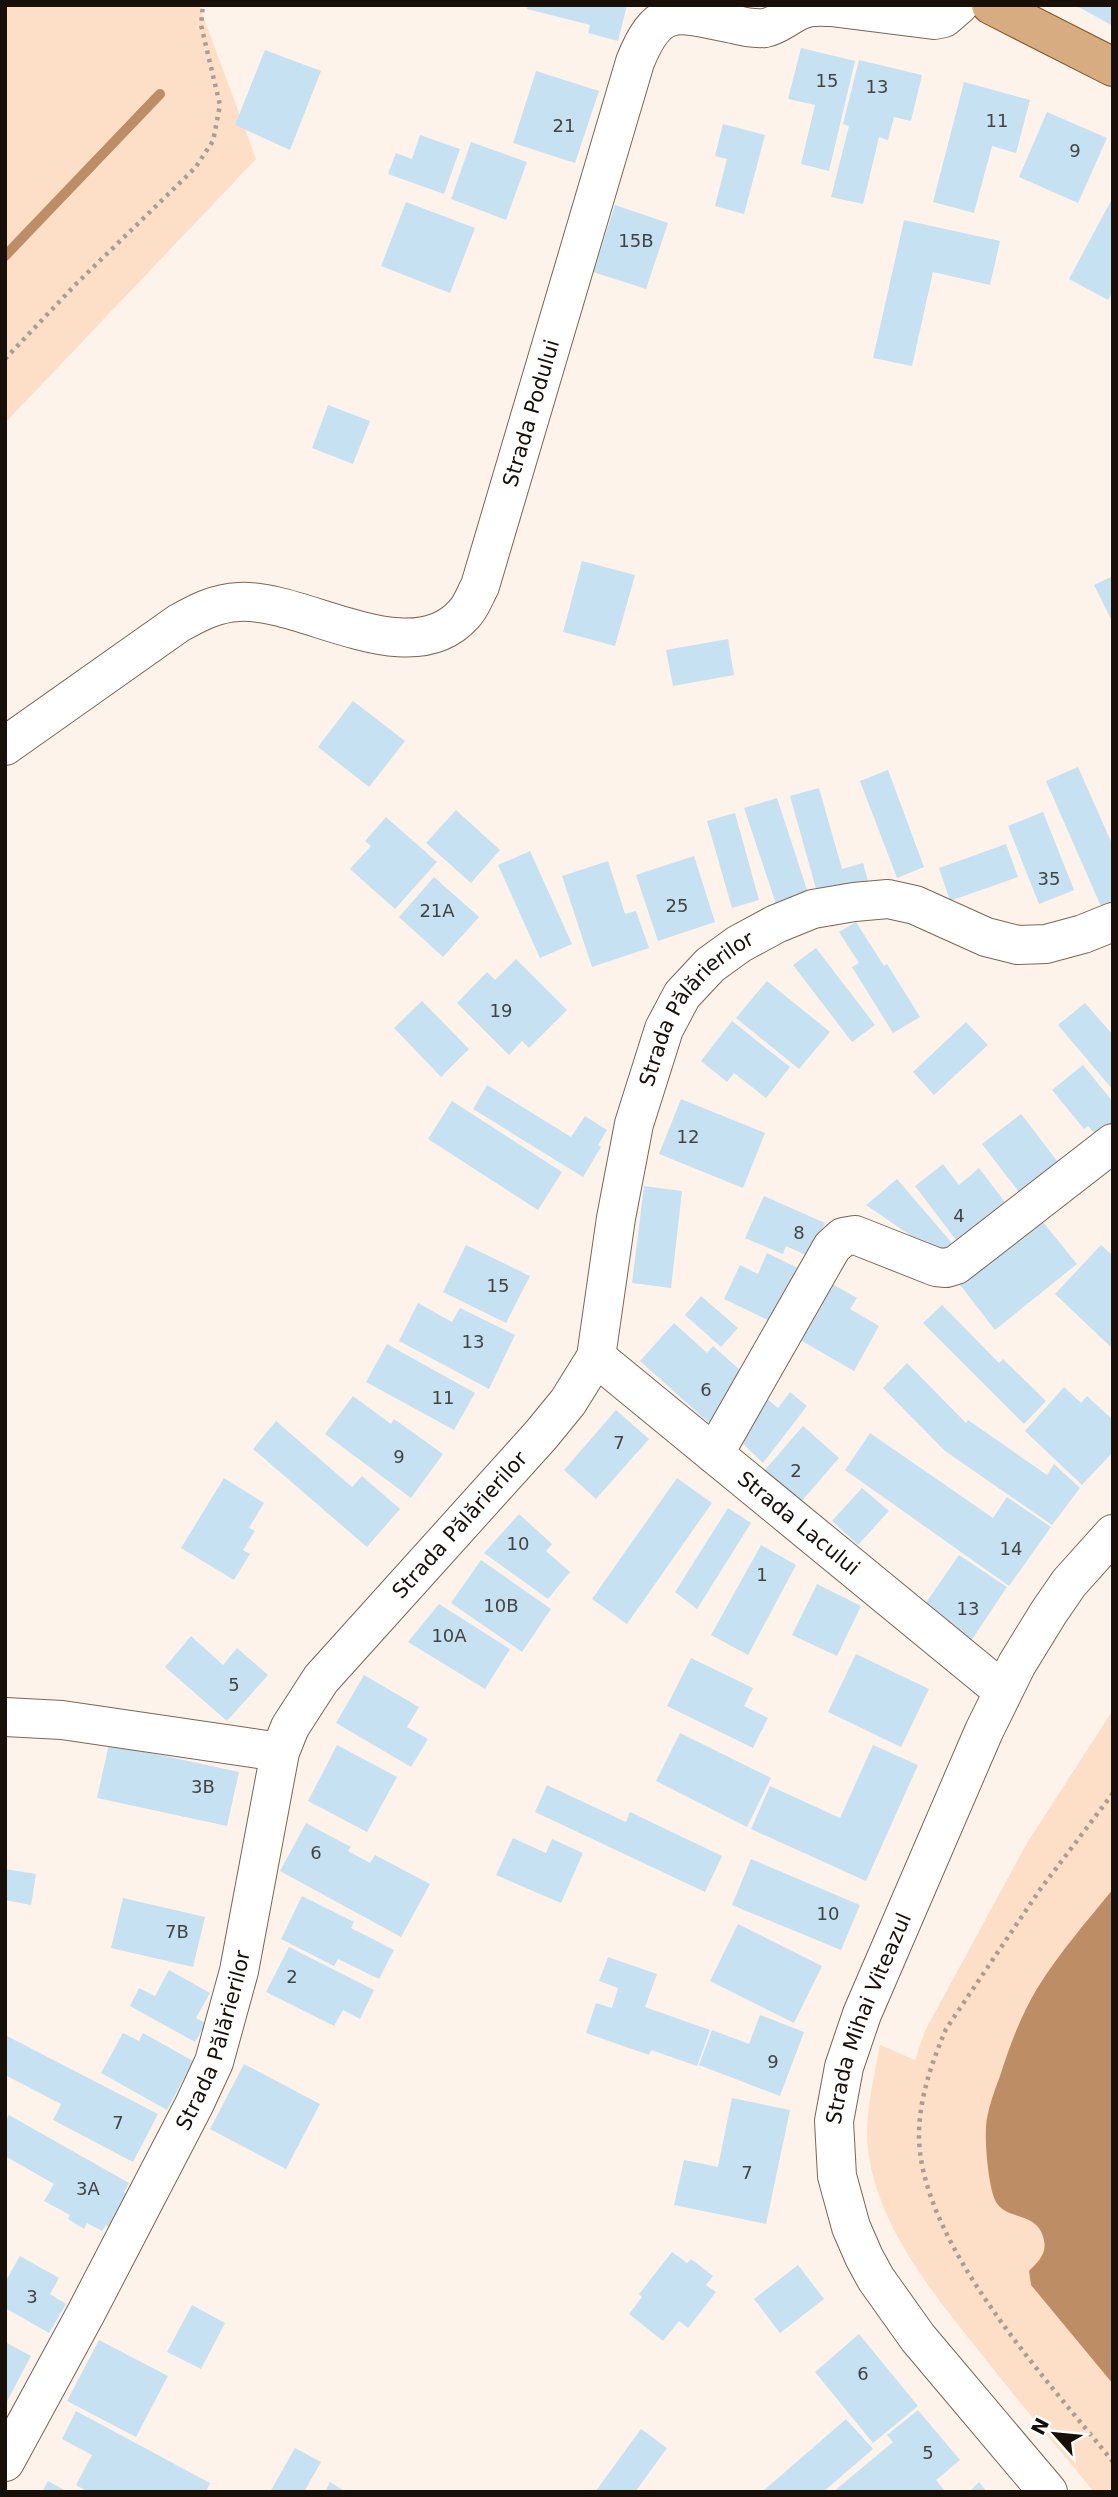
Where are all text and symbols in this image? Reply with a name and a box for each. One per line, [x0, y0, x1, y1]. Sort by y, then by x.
house number: 15 [816, 70, 838, 91]
house number: 13 [866, 76, 888, 97]
house number: 11 [986, 110, 1008, 131]
house number: 21 [553, 115, 575, 136]
house number: 9 [1069, 140, 1081, 161]
house number: 15B [618, 230, 654, 251]
street label: Strada Podului [498, 337, 564, 490]
house number: 35 [1038, 868, 1060, 889]
house number: 25 [666, 895, 688, 916]
house number: 21A [419, 900, 455, 921]
street label: Strada Pălărierilor [635, 926, 758, 1089]
house number: 19 [490, 1000, 512, 1021]
house number: 12 [677, 1126, 699, 1147]
house number: 4 [953, 1205, 965, 1226]
house number: 8 [793, 1222, 805, 1243]
house number: 15 [487, 1275, 509, 1296]
house number: 13 [462, 1331, 484, 1352]
house number: 6 [700, 1379, 712, 1400]
house number: 11 [432, 1387, 454, 1408]
house number: 7 [613, 1432, 625, 1453]
street label: Strada Pălărierilor [388, 1446, 532, 1603]
house number: 9 [393, 1446, 405, 1467]
house number: 2 [790, 1460, 802, 1481]
street label: Strada Lacului [733, 1466, 864, 1580]
house number: 10 [507, 1533, 529, 1554]
house number: 14 [1000, 1538, 1022, 1559]
house number: 1 [756, 1564, 768, 1585]
house number: 10B [483, 1595, 519, 1616]
house number: 13 [957, 1598, 979, 1619]
house number: 10A [431, 1625, 467, 1646]
house number: 5 [228, 1674, 240, 1695]
house number: 3B [191, 1776, 215, 1797]
house number: 6 [310, 1842, 322, 1863]
house number: 10 [817, 1903, 839, 1924]
street label: Strada Mihai Viteazul [822, 1909, 916, 2126]
house number: 7B [165, 1921, 189, 1942]
street label: Strada Pălărierilor [171, 1948, 255, 2134]
house number: 2 [286, 1966, 298, 1987]
house number: 9 [767, 2051, 779, 2072]
house number: 7 [112, 2112, 124, 2133]
house number: 7 [741, 2162, 753, 2183]
house number: 3A [76, 2178, 101, 2199]
house number: 3 [26, 2286, 38, 2307]
house number: 6 [857, 2363, 869, 2384]
north arrow [1020, 2399, 1090, 2469]
text: N [1026, 2414, 1053, 2438]
house number: 5 [922, 2442, 934, 2463]

